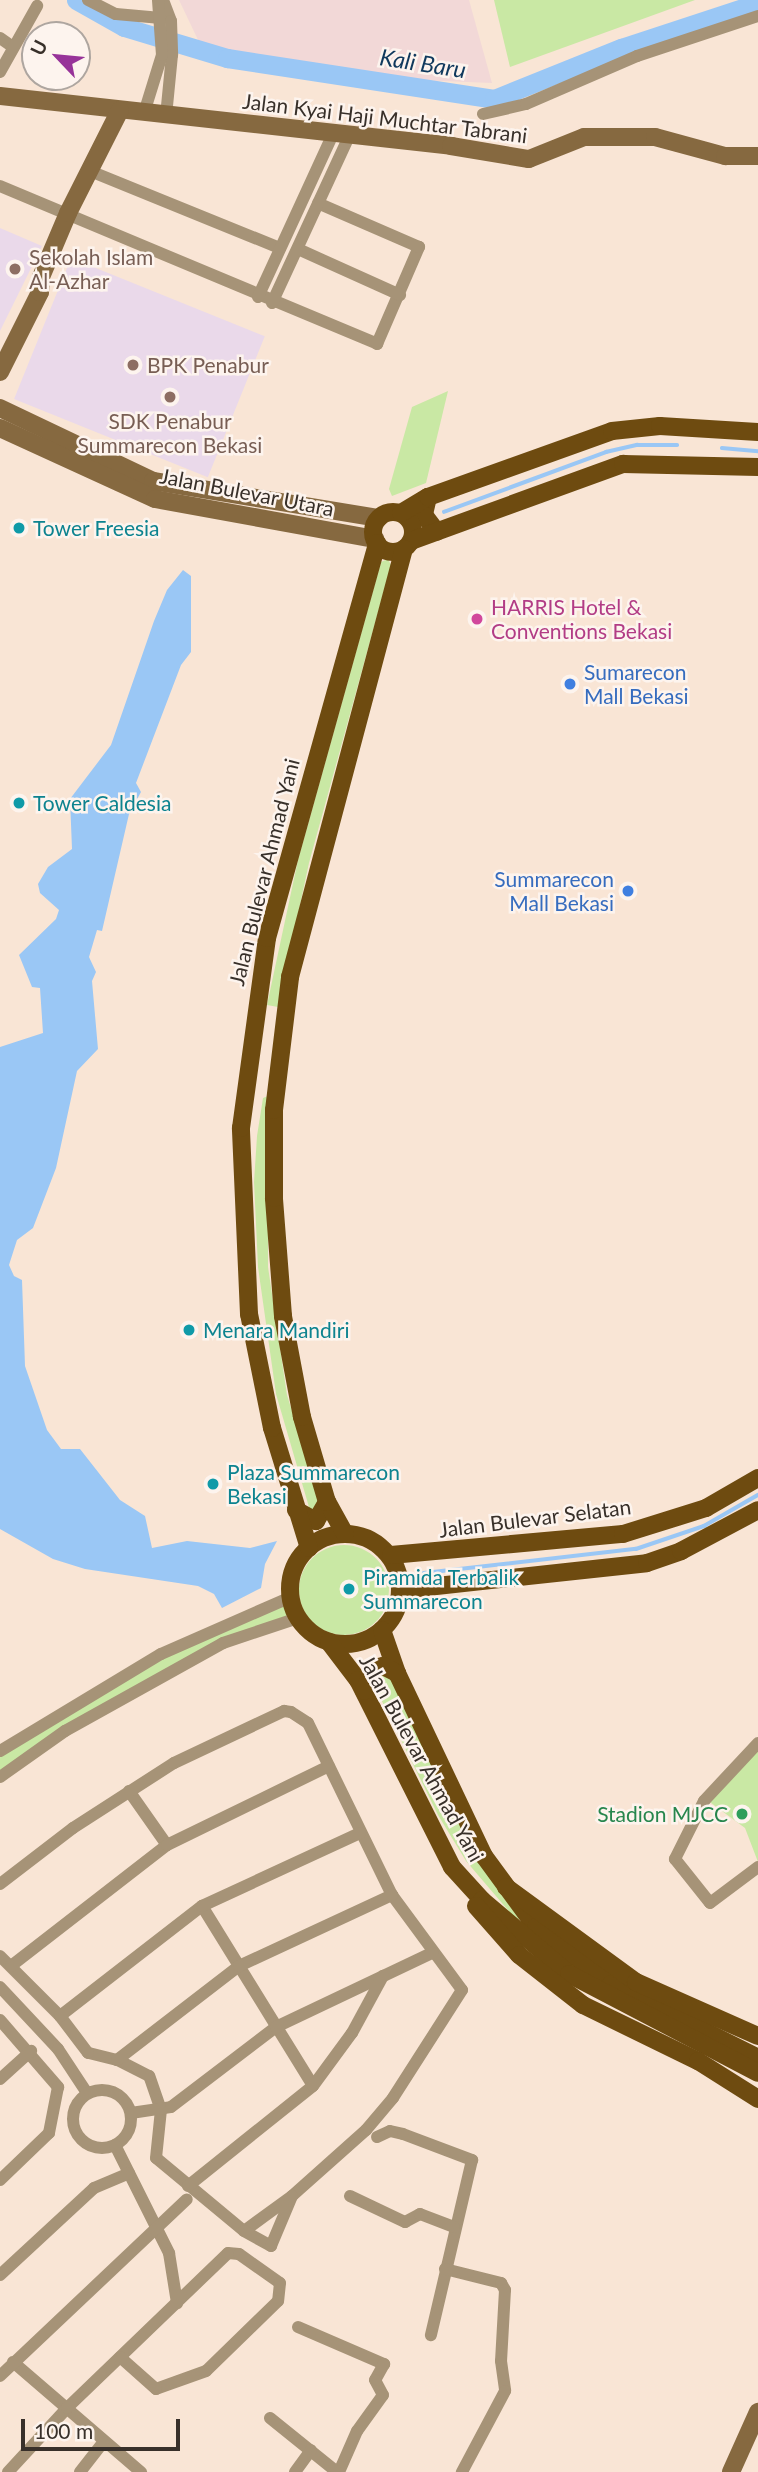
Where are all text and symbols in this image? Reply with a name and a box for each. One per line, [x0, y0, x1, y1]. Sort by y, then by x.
north arrow [21, 21, 91, 91]
text: U [25, 36, 52, 59]
water label: Kali Baru [378, 43, 468, 83]
street label: Jalan Kyai Haji Muchtar Tabrani [241, 88, 529, 148]
place label: Sekolah Islam Al-Azhar [29, 244, 153, 294]
marker: Sekolah Islam Al-Azhar [7, 261, 23, 277]
place label: BPK Penabur [147, 352, 269, 378]
marker: BPK Penabur [125, 357, 141, 373]
marker: SDK Penabur Summarecon Bekasi [162, 389, 178, 405]
place label: SDK Penabur Summarecon Bekasi [78, 408, 262, 458]
street label: Jalan Bulevar Utara [158, 463, 336, 521]
place label: Tower Freesia [33, 515, 160, 541]
marker: Tower Freesia [11, 520, 27, 536]
place label: HARRIS Hotel & Conventions Bekasi [491, 594, 672, 644]
marker: HARRIS Hotel & Conventions Bekasi [469, 611, 485, 627]
place label: Sumarecon Mall Bekasi [584, 659, 689, 709]
marker: Sumarecon Mall Bekasi [562, 676, 578, 692]
street label: Jalan Bulevar Ahmad Yani [223, 755, 305, 989]
place label: Tower Caldesia [33, 790, 172, 816]
marker: Tower Caldesia [11, 795, 27, 811]
place label: Summarecon Mall Bekasi [494, 866, 614, 916]
marker: Summarecon Mall Bekasi [620, 883, 636, 899]
place label: Menara Mandiri [203, 1317, 350, 1343]
marker: Menara Mandiri [181, 1322, 197, 1338]
place label: Plaza Summarecon Bekasi [227, 1459, 400, 1509]
marker: Plaza Summarecon Bekasi [205, 1476, 221, 1492]
street label: Jalan Bulevar Selatan [437, 1494, 633, 1542]
place label: Piramida Terbalik Summarecon [363, 1564, 520, 1614]
marker: Piramida Terbalik Summarecon [341, 1581, 357, 1597]
street label: Jalan Bulevar Ahmad Yani [354, 1649, 490, 1867]
place label: Stadion MJCC [597, 1801, 728, 1827]
marker: Stadion MJCC [734, 1806, 750, 1822]
scale bar [24, 2406, 184, 2450]
text: 100 m [34, 2418, 93, 2443]

